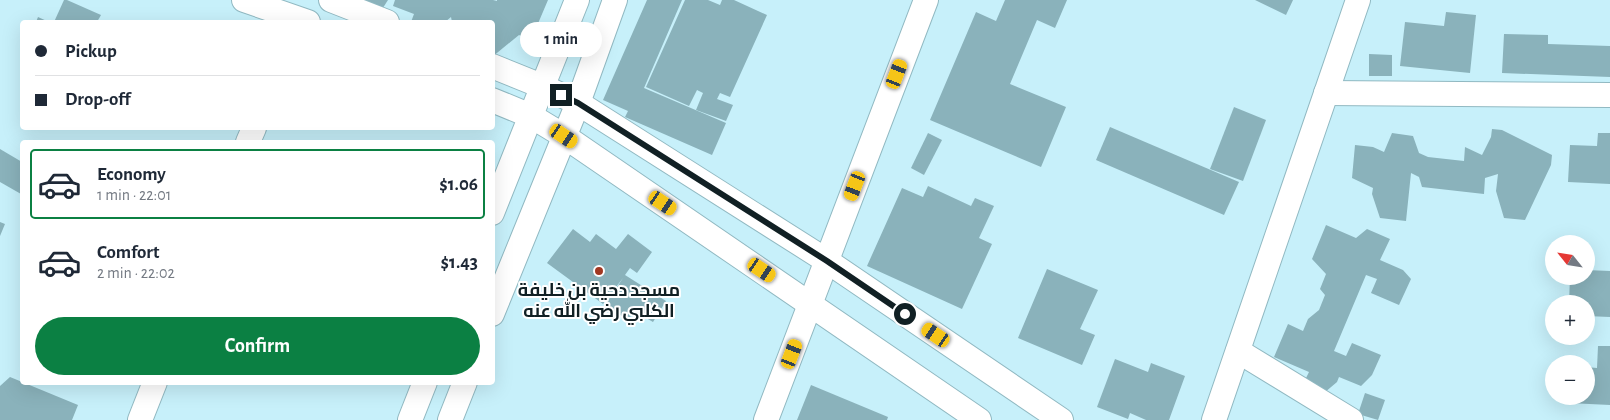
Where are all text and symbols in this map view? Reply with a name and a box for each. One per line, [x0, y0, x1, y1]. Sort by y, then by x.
callout: 1 min [520, 22, 602, 58]
text: 1 min [544, 31, 578, 47]
text: Pickup [65, 42, 117, 61]
car [884, 57, 909, 91]
route end [550, 84, 572, 106]
text: Drop-off [65, 90, 130, 109]
car [547, 121, 580, 151]
icon: car [37, 162, 82, 207]
text: Economy [97, 165, 166, 184]
car [842, 169, 867, 203]
text: $1.06 [439, 175, 478, 194]
text: 1 min · 22:01 [97, 187, 171, 203]
car [646, 188, 679, 218]
north arrow [1545, 235, 1595, 285]
map controls [1545, 235, 1595, 405]
icon: car [37, 240, 82, 285]
text: Comfort [97, 243, 159, 262]
text: $1.43 [441, 253, 478, 272]
car [745, 255, 778, 285]
text: 2 min · 22:02 [97, 265, 175, 281]
marker: مسجد دحية بن خليفة الكلبي رضي الله عنه [593, 265, 605, 277]
place label: مسجد دحية بن خليفة الكلبي رضي الله عنه [518, 282, 680, 326]
button: + [1545, 295, 1595, 345]
route start [894, 303, 916, 325]
button: Confirm [35, 317, 480, 375]
car [919, 320, 952, 350]
car [779, 337, 804, 371]
button: − [1545, 355, 1595, 405]

